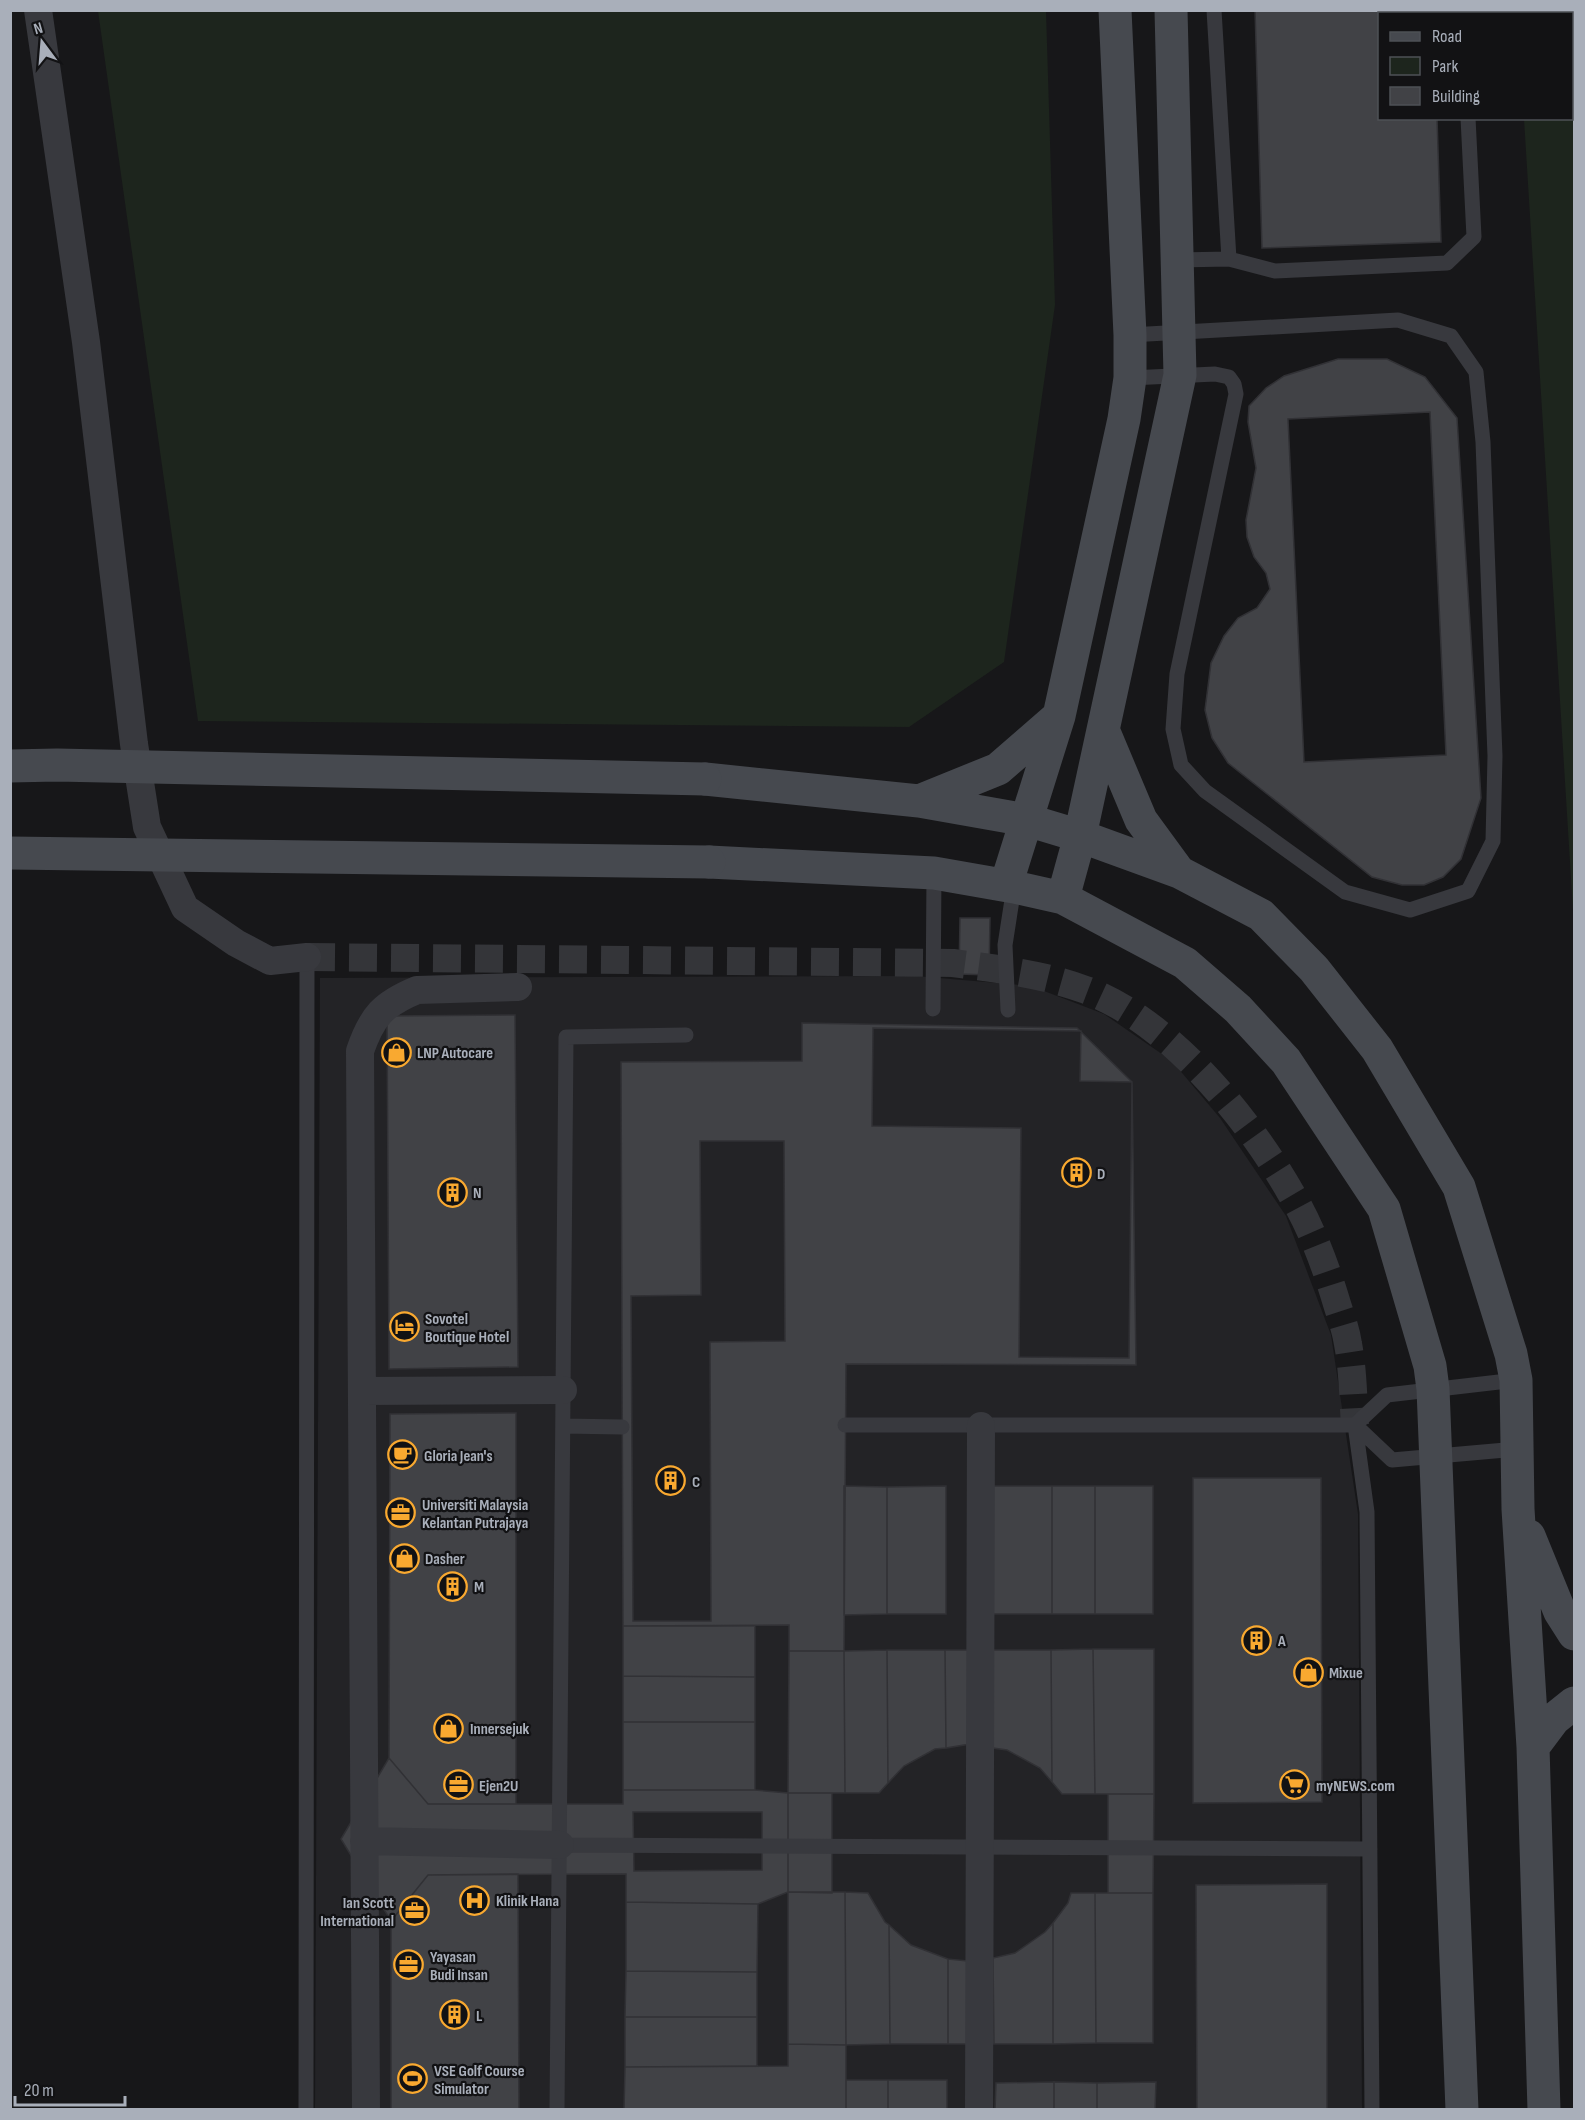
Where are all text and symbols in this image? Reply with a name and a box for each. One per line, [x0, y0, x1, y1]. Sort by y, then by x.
north arrow [12, 12, 72, 72]
legend [1378, 12, 1573, 120]
text: N [32, 19, 45, 39]
text: Road [1432, 26, 1462, 47]
text: Park [1432, 56, 1458, 77]
text: Building [1432, 86, 1480, 107]
shop icon: LNP Autocare [380, 1036, 412, 1068]
place label: LNP Autocare [417, 1044, 493, 1063]
building icon: D [1060, 1157, 1092, 1189]
place label: D [1097, 1165, 1105, 1184]
building icon: N [436, 1176, 468, 1208]
place label: N [473, 1184, 482, 1203]
place label: Sovotel Boutique Hotel [425, 1310, 509, 1347]
hotel icon: Sovotel Boutique Hotel [388, 1311, 420, 1343]
cafe icon: Gloria Jean's [387, 1439, 419, 1471]
place label: Gloria Jean's [424, 1447, 493, 1466]
building icon: C [655, 1465, 687, 1497]
place label: C [692, 1473, 700, 1492]
place label: Universiti Malaysia Kelantan Putrajaya [422, 1496, 528, 1533]
office icon: Universiti Malaysia Kelantan Putrajaya [385, 1497, 417, 1529]
shop icon: Dasher [388, 1542, 420, 1574]
place label: Dasher [425, 1550, 465, 1569]
building icon: M [437, 1570, 469, 1602]
place label: M [474, 1578, 484, 1597]
building icon: A [1241, 1624, 1273, 1656]
place label: A [1277, 1632, 1286, 1651]
shop icon: Mixue [1292, 1656, 1324, 1688]
place label: Mixue [1329, 1664, 1363, 1683]
shop icon: Innersejuk [433, 1712, 465, 1744]
place label: Innersejuk [470, 1720, 530, 1739]
office icon: Ejen2U [442, 1769, 474, 1801]
supermarket icon: myNEWS.com [1279, 1769, 1311, 1801]
place label: Ejen2U [479, 1777, 518, 1796]
place label: myNEWS.com [1316, 1777, 1395, 1796]
hospital icon: Klinik Hana [459, 1884, 491, 1916]
place label: Klinik Hana [496, 1892, 559, 1911]
place label: Ian Scott International [320, 1894, 394, 1931]
office icon: Ian Scott International [399, 1895, 431, 1927]
place label: Yayasan Budi Insan [430, 1948, 488, 1985]
office icon: Yayasan Budi Insan [393, 1949, 425, 1981]
building icon: L [439, 1999, 471, 2031]
place label: L [476, 2007, 483, 2026]
place label: VSE Golf Course Simulator [434, 2062, 525, 2099]
sports icon: VSE Golf Course Simulator [397, 2063, 429, 2095]
scale bar [15, 2069, 124, 2107]
text: 20 m [24, 2080, 54, 2101]

